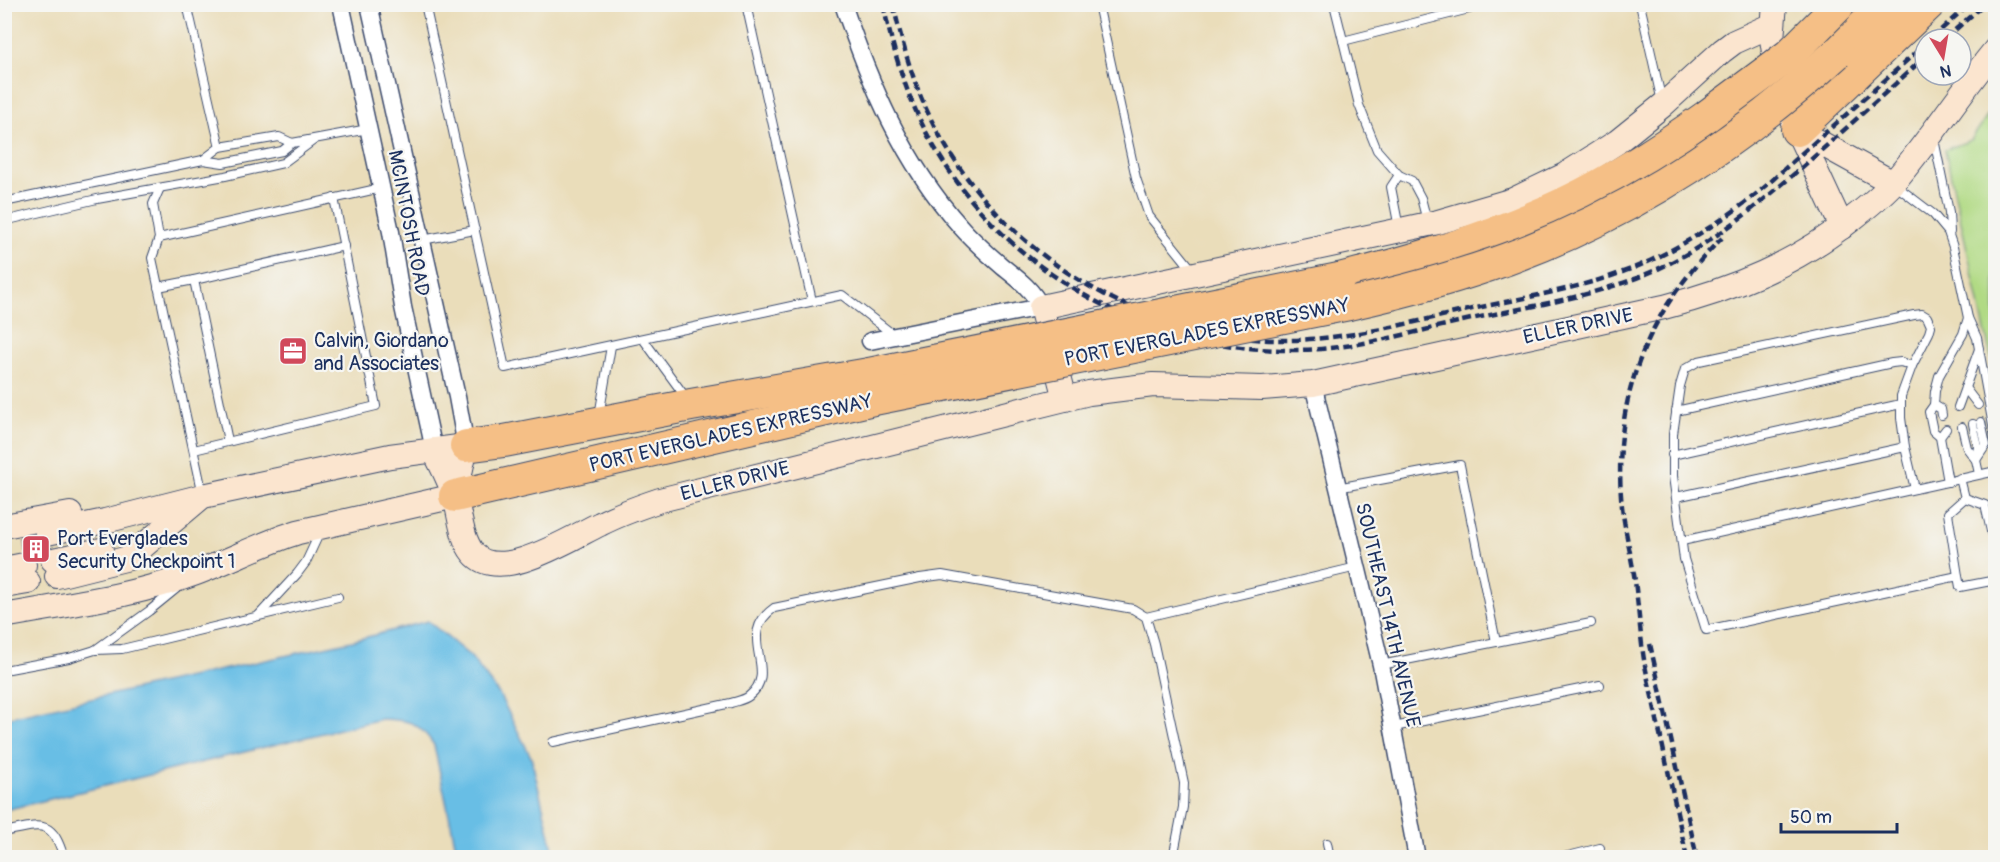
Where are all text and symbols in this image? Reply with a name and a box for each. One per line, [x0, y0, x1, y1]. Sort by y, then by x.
north arrow [1913, 27, 1973, 87]
text: N [1938, 60, 1953, 82]
street label: MCINTOSH ROAD [383, 148, 435, 298]
street label: PORT EVERGLADES EXPRESSWAY [1062, 292, 1352, 372]
street label: ELLER DRIVE [1521, 302, 1635, 350]
place label: Calvin, Giordano and Associates [314, 328, 449, 376]
office icon: Calvin, Giordano and Associates [277, 335, 309, 367]
street label: PORT EVERGLADES EXPRESSWAY [587, 388, 876, 478]
street label: ELLER DRIVE [678, 455, 792, 507]
street label: SOUTHEAST 14TH AVENUE [1350, 500, 1426, 730]
place label: Port Everglades Security Checkpoint 1 [57, 526, 235, 574]
building icon: Port Everglades Security Checkpoint 1 [20, 533, 52, 565]
scale bar [1781, 796, 1896, 834]
text: 50 m [1790, 806, 1832, 829]

